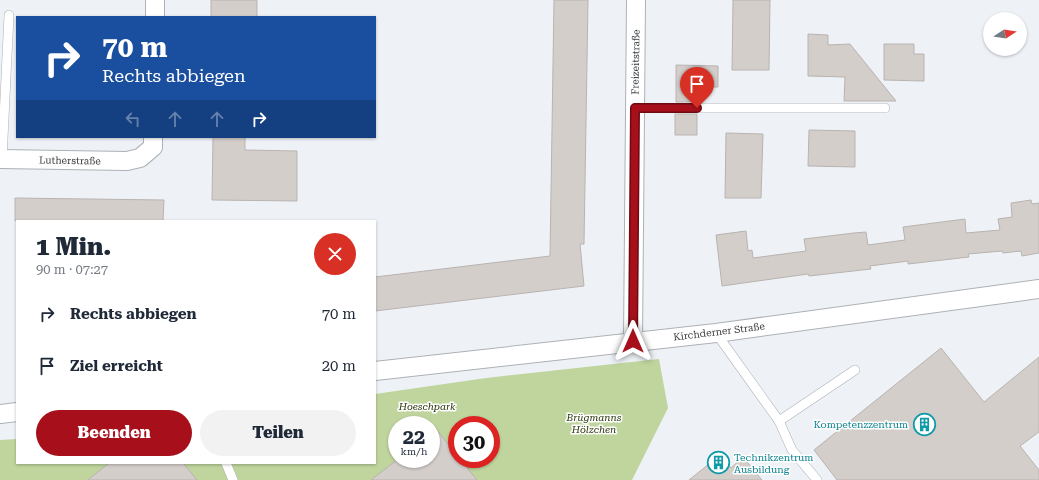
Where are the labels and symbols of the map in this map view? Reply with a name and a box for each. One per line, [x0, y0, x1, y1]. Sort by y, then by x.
north arrow [983, 12, 1027, 56]
street label: Freizeitstraße [629, 29, 642, 95]
pin [680, 67, 714, 108]
street label: Lutherstraße [39, 154, 102, 167]
position arrow [612, 320, 654, 362]
street label: Kirchderner Straße [673, 320, 766, 343]
park label: Hoeschpark [398, 401, 456, 412]
building icon: Kompetenzzentrum [911, 411, 937, 437]
park label: Brügmanns Hölzchen [565, 412, 622, 435]
speed limit sign: 30 [448, 416, 500, 468]
place label: Kompetenzzentrum [813, 419, 908, 430]
building icon: Technikzentrum Ausbildung [706, 450, 732, 476]
place label: Technikzentrum Ausbildung [734, 452, 813, 475]

